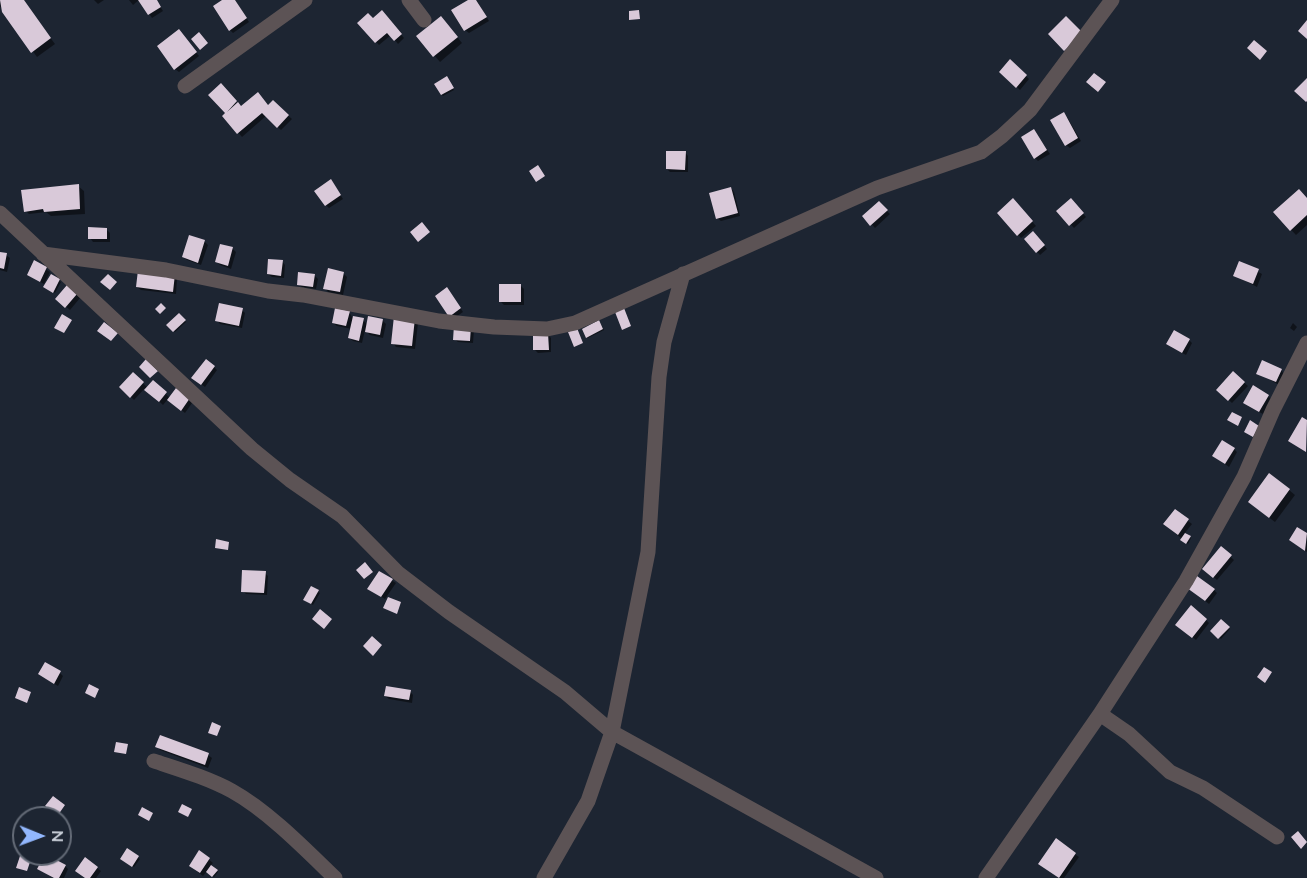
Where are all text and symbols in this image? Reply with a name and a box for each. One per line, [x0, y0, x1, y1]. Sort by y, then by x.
north arrow [12, 806, 72, 866]
text: N [48, 830, 68, 842]

